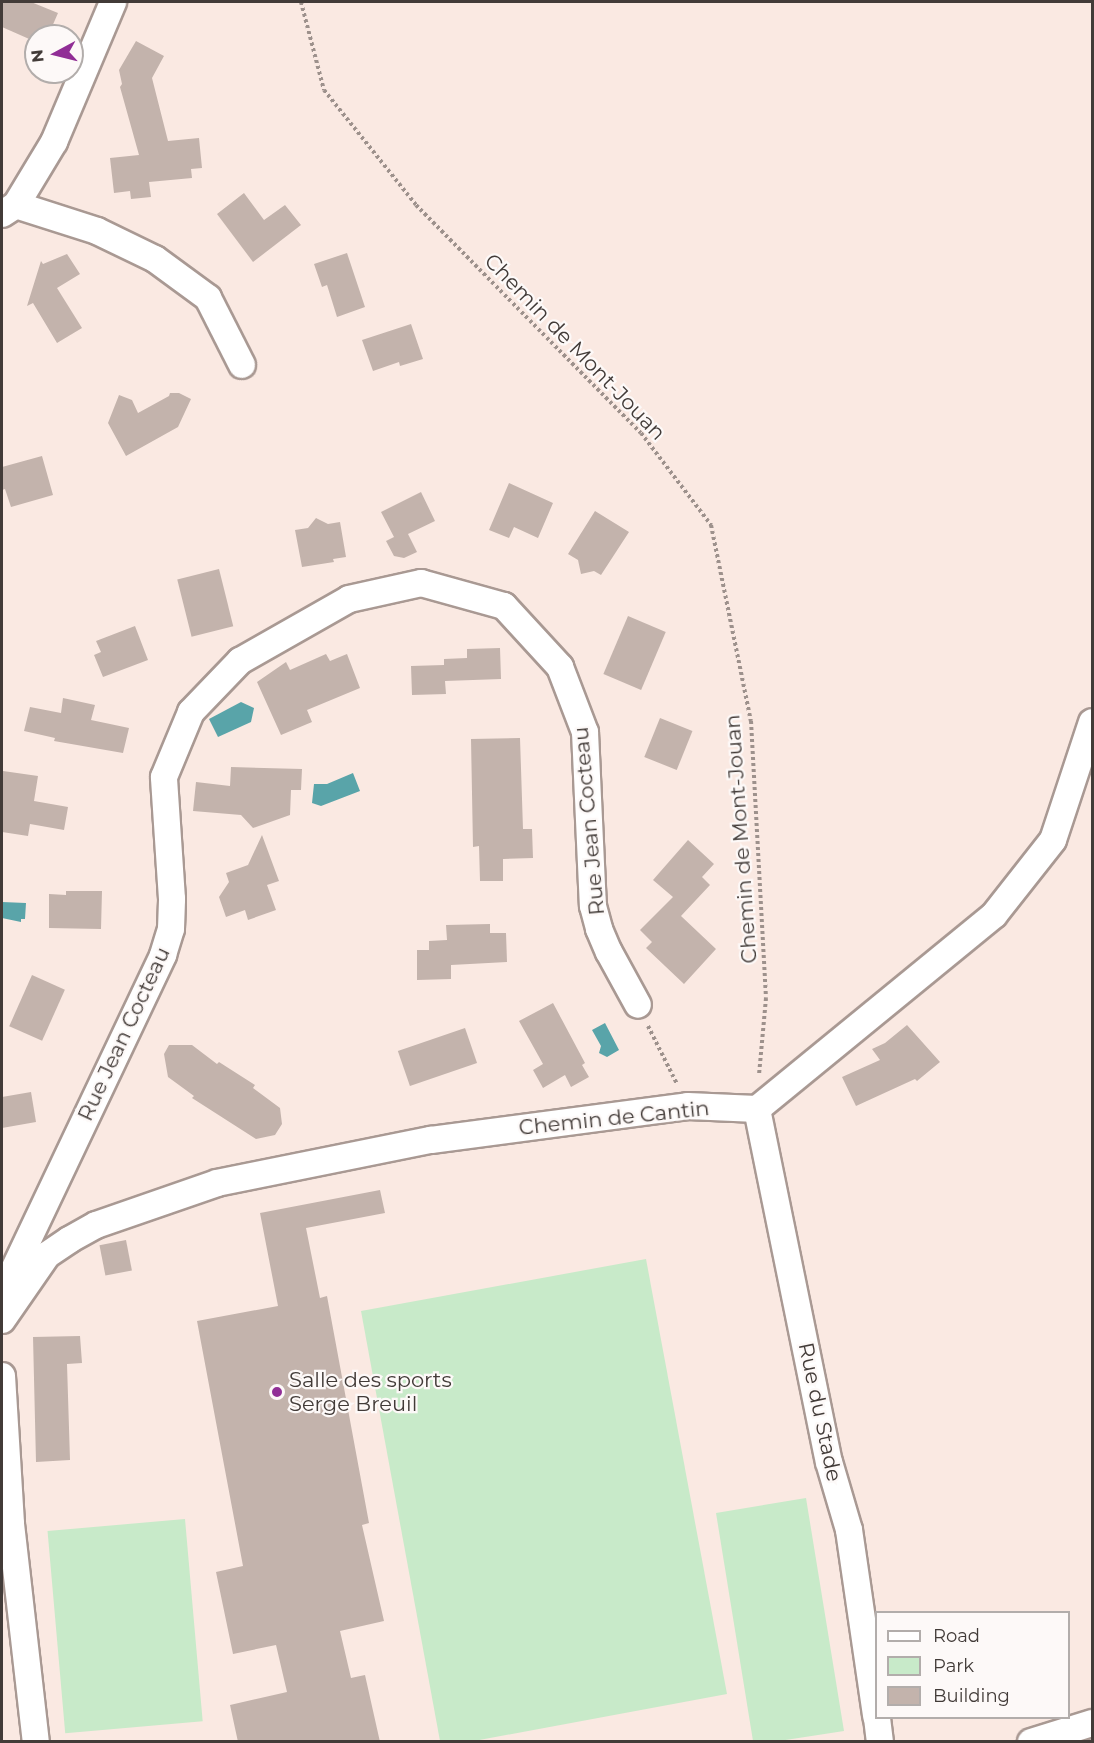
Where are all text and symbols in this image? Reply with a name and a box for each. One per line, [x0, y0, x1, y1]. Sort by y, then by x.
north arrow [24, 24, 84, 84]
text: N [27, 48, 48, 64]
street label: Chemin de Mont-Jouan [479, 248, 671, 446]
street label: Chemin de Mont-Jouan [720, 714, 762, 964]
street label: Rue Jean Cocteau [568, 726, 610, 916]
street label: Rue Jean Cocteau [73, 943, 175, 1125]
street label: Chemin de Cantin [517, 1095, 711, 1141]
street label: Rue du Stade [793, 1340, 847, 1484]
place label: Salle des sports Serge Breuil [289, 1367, 452, 1417]
marker: Salle des sports Serge Breuil [270, 1385, 284, 1399]
legend [875, 1611, 1070, 1719]
text: Road [933, 1625, 980, 1647]
text: Park [933, 1655, 974, 1677]
text: Building [933, 1685, 1010, 1707]

